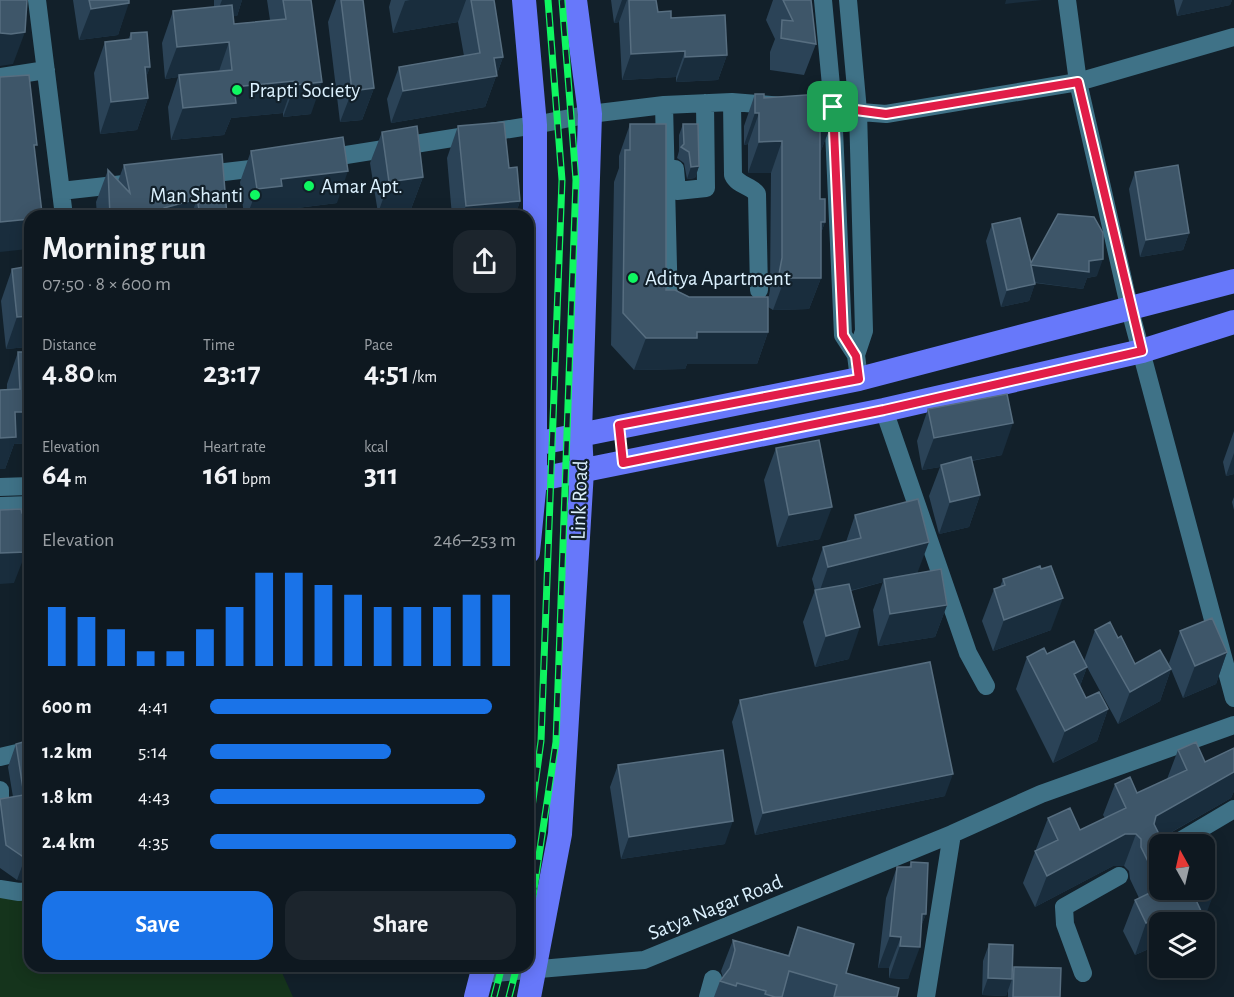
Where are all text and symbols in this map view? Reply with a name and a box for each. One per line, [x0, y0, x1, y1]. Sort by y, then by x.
place label: Prapti Society [249, 80, 360, 101]
pin [807, 81, 858, 132]
marker: Prapti Society [230, 83, 244, 97]
icon: arrive [816, 90, 849, 123]
place label: Amar Apt. [321, 176, 403, 197]
marker: Amar Apt. [302, 179, 316, 193]
place label: Man Shanti [150, 185, 243, 206]
marker: Man Shanti [248, 188, 262, 202]
button: share [453, 230, 516, 293]
text: Morning run [42, 233, 206, 266]
place label: Aditya Apartment [645, 268, 791, 289]
marker: Aditya Apartment [626, 271, 640, 285]
text: 07:50 · 8 × 600 m [42, 274, 171, 294]
text: Distance [42, 337, 96, 353]
text: Time [203, 337, 235, 353]
text: Pace [364, 337, 393, 353]
text: 4.80 [42, 358, 94, 388]
text: 23:17 [203, 358, 261, 388]
text: 4:51 [364, 358, 410, 388]
text: km [94, 369, 117, 385]
text: /km [410, 369, 437, 385]
text: Elevation [42, 439, 100, 455]
text: Heart rate [203, 439, 266, 455]
text: kcal [364, 439, 388, 455]
text: 64 [42, 460, 72, 490]
text: 161 [203, 460, 239, 490]
text: 311 [364, 460, 399, 490]
street label: Link Road [568, 460, 591, 540]
text: m [72, 471, 87, 487]
text: bpm [239, 471, 271, 487]
text: Elevation [42, 530, 114, 550]
text: 246–253 m [433, 530, 516, 550]
text: 600 m [42, 697, 92, 717]
text: 4:41 [138, 697, 169, 717]
text: 1.2 km [42, 742, 92, 762]
text: 5:14 [138, 742, 167, 762]
text: 1.8 km [42, 787, 93, 807]
text: 4:43 [138, 787, 170, 807]
text: 2.4 km [42, 832, 95, 852]
text: 4:35 [138, 832, 169, 852]
north arrow [1149, 834, 1215, 900]
map controls [1149, 834, 1215, 978]
street label: Satya Nagar Road [645, 871, 785, 944]
button: Save [42, 891, 273, 960]
button: Share [285, 891, 516, 960]
button: layers [1149, 912, 1215, 978]

